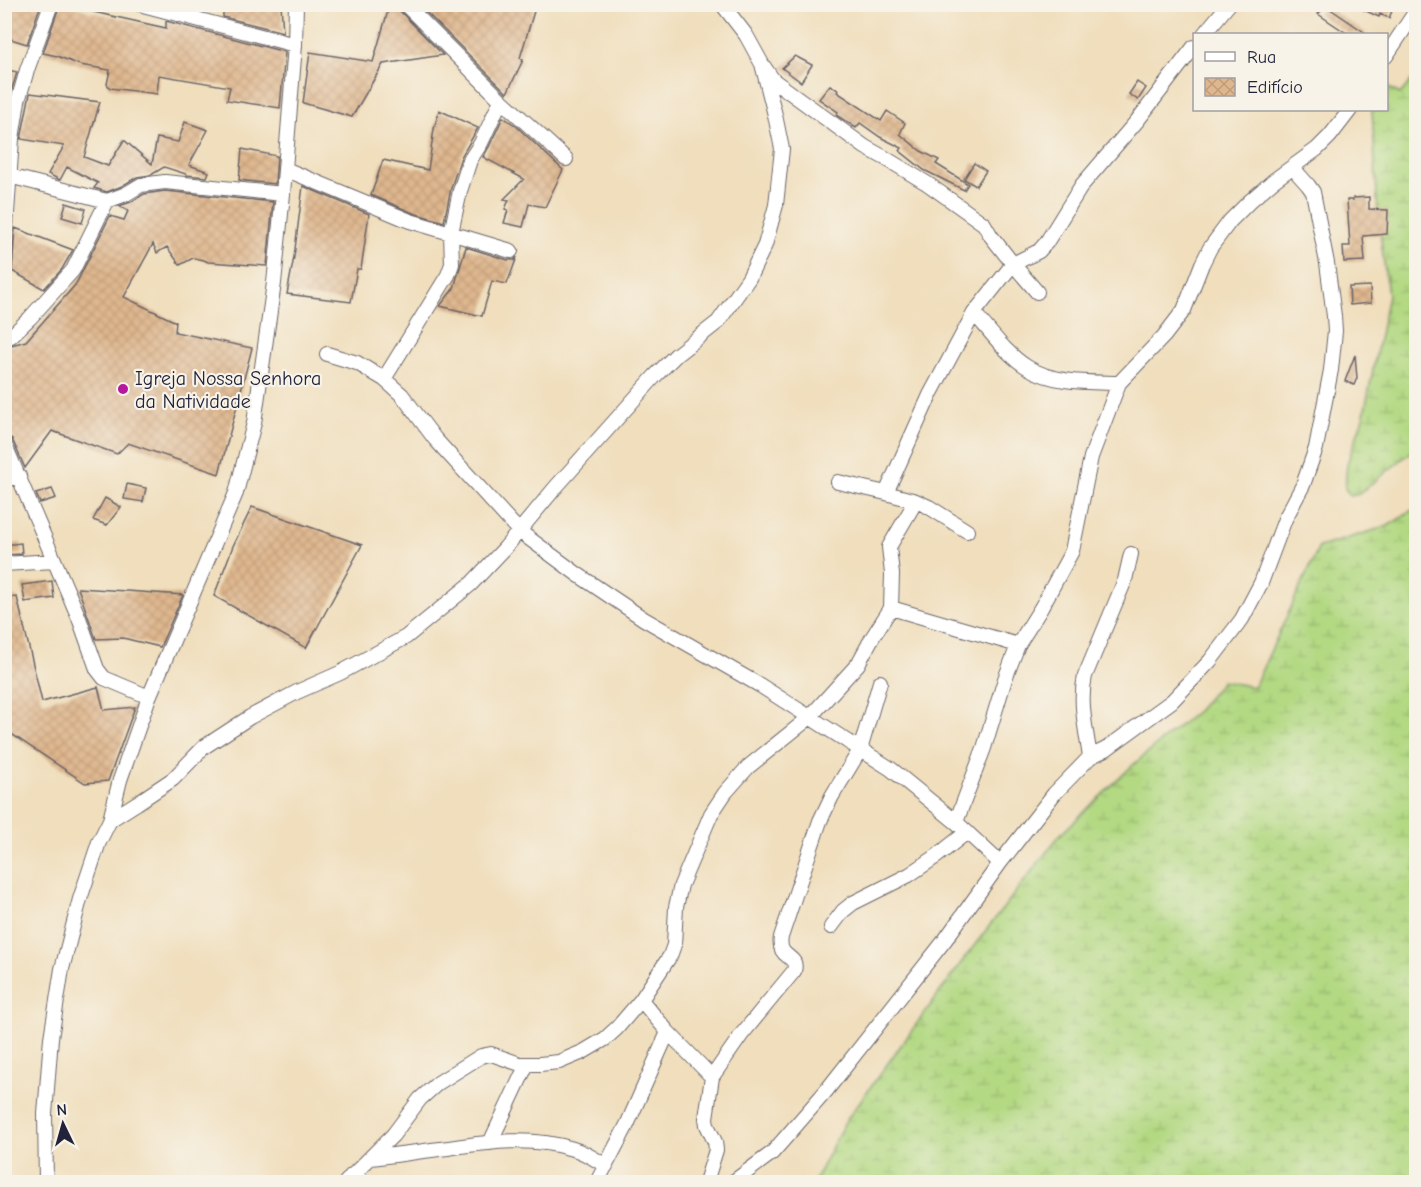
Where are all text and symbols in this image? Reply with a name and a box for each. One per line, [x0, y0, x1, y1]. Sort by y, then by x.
legend [1193, 33, 1388, 111]
text: Rua [1247, 47, 1276, 68]
text: Edifício [1247, 77, 1303, 98]
place label: Igreja Nossa Senhora da Natividade [135, 367, 321, 413]
marker: Igreja Nossa Senhora da Natividade [116, 382, 130, 396]
north arrow [33, 1094, 93, 1154]
text: N [56, 1101, 68, 1119]

